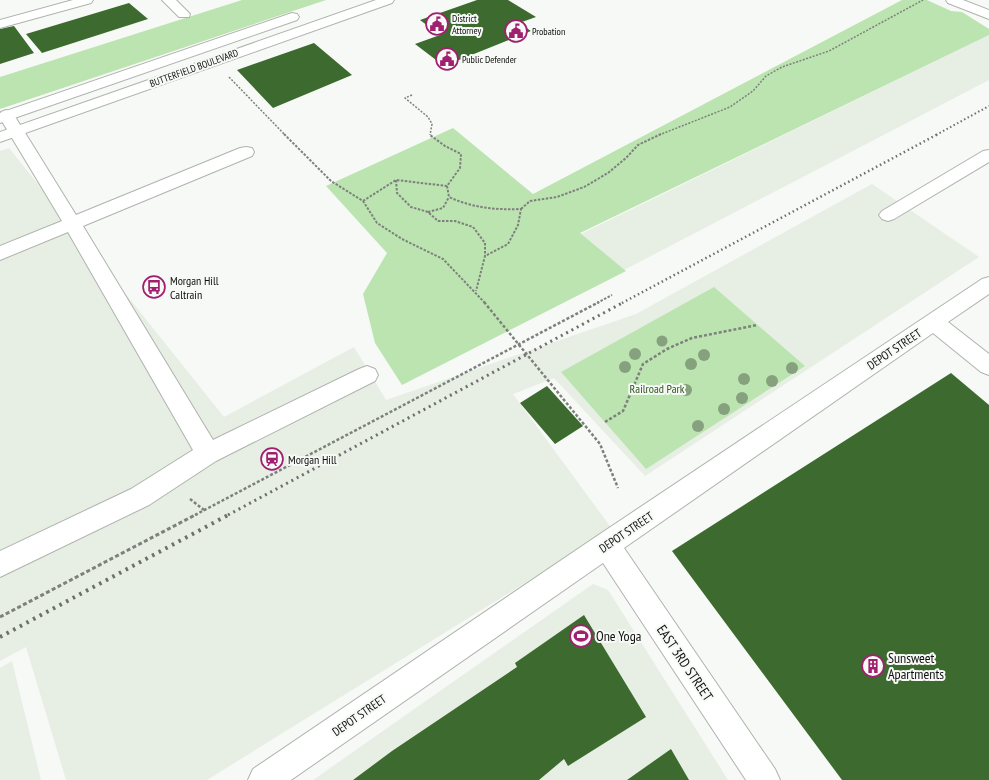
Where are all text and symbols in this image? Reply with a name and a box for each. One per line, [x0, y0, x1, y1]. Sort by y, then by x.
public building icon: District Attorney [424, 11, 450, 37]
place label: District Attorney [452, 12, 481, 37]
public building icon: Probation [503, 18, 529, 44]
place label: Probation [532, 25, 565, 38]
street label: BUTTERFIELD BOULEVARD [148, 46, 240, 90]
public building icon: Public Defender [434, 46, 460, 72]
place label: Public Defender [462, 53, 517, 66]
place label: Morgan Hill Caltrain [170, 273, 219, 302]
bus stop icon: Morgan Hill Caltrain [141, 274, 167, 300]
street label: DEPOT STREET [864, 325, 925, 373]
park label: Railroad Park [630, 381, 685, 396]
station icon: Morgan Hill [259, 446, 285, 472]
place label: Morgan Hill [288, 452, 337, 467]
street label: DEPOT STREET [596, 508, 657, 556]
street label: EAST 3RD STREET [653, 621, 717, 705]
sports icon: One Yoga [568, 623, 594, 649]
place label: One Yoga [596, 627, 641, 645]
place label: Sunsweet Apartments [888, 649, 944, 683]
building icon: Sunsweet Apartments [860, 653, 886, 679]
street label: DEPOT STREET [329, 691, 389, 739]

